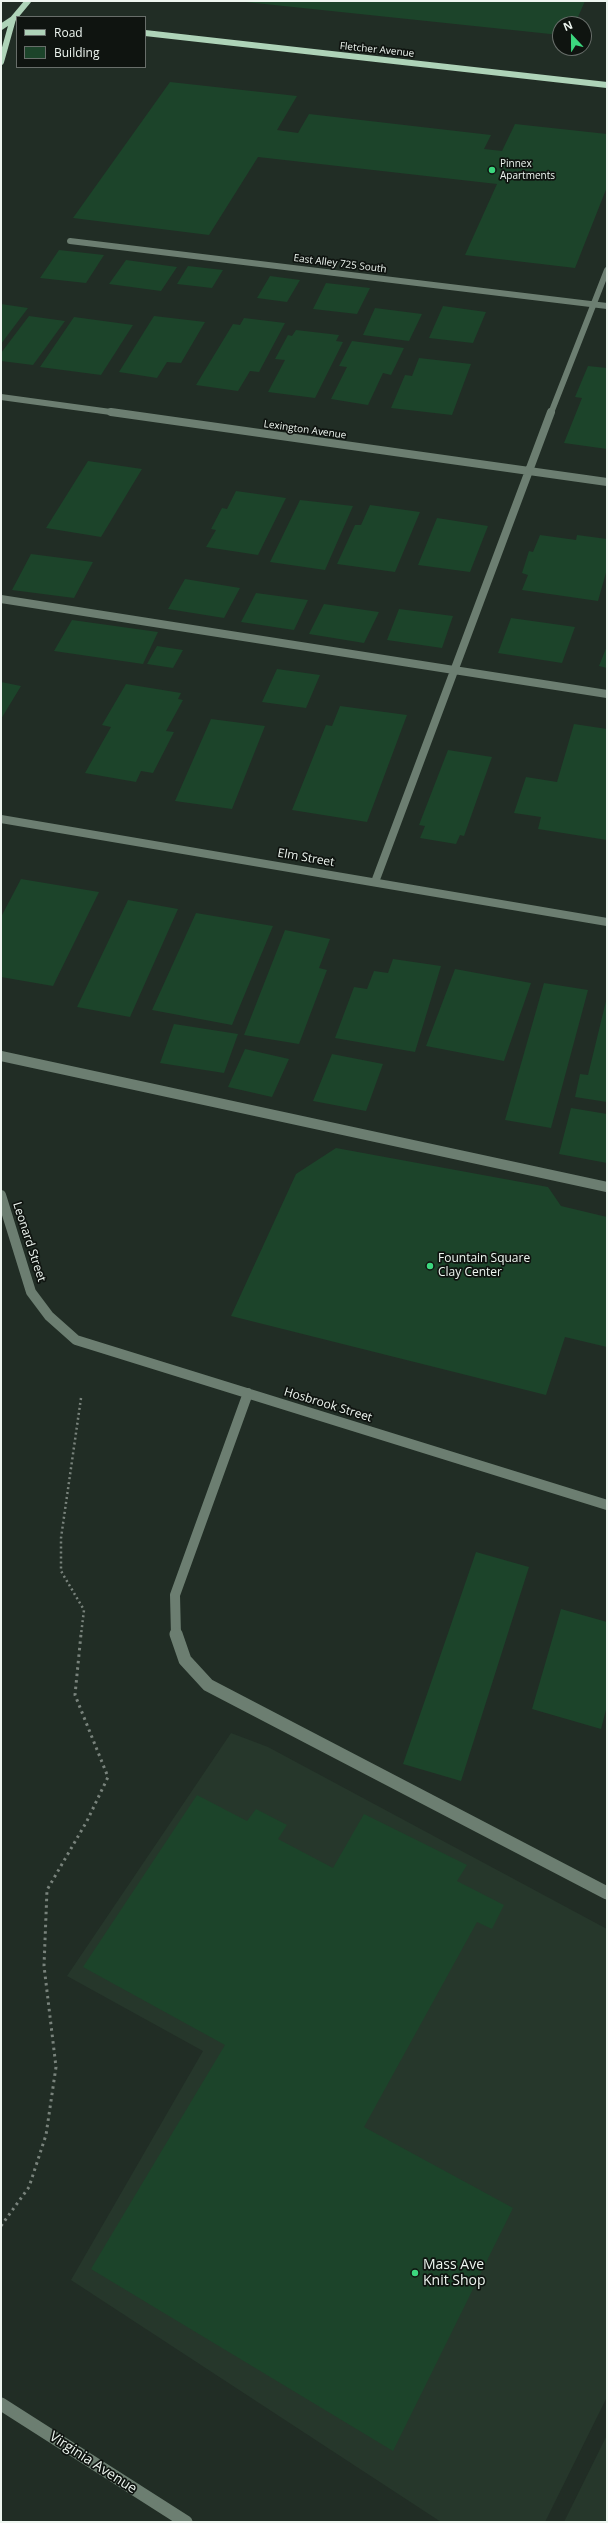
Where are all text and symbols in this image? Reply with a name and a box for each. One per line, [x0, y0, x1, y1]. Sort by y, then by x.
legend [16, 16, 146, 68]
north arrow [552, 16, 592, 56]
text: N [561, 17, 575, 34]
text: Road [54, 24, 83, 41]
street label: Fletcher Avenue [339, 40, 415, 60]
text: Building [54, 44, 99, 61]
place label: Pinnex Apartments [500, 158, 555, 182]
marker: Pinnex Apartments [487, 165, 497, 175]
street label: East Alley 725 South [293, 252, 387, 276]
street label: Lexington Avenue [263, 418, 347, 442]
street label: Elm Street [276, 846, 336, 870]
street label: Leonard Street [9, 1200, 49, 1284]
place label: Fountain Square Clay Center [438, 1252, 530, 1280]
marker: Fountain Square Clay Center [425, 1261, 435, 1271]
street label: Hosbrook Street [282, 1385, 374, 1425]
place label: Mass Ave Knit Shop [423, 2257, 486, 2290]
marker: Mass Ave Knit Shop [410, 2268, 420, 2278]
street label: Virginia Avenue [46, 2428, 140, 2498]

